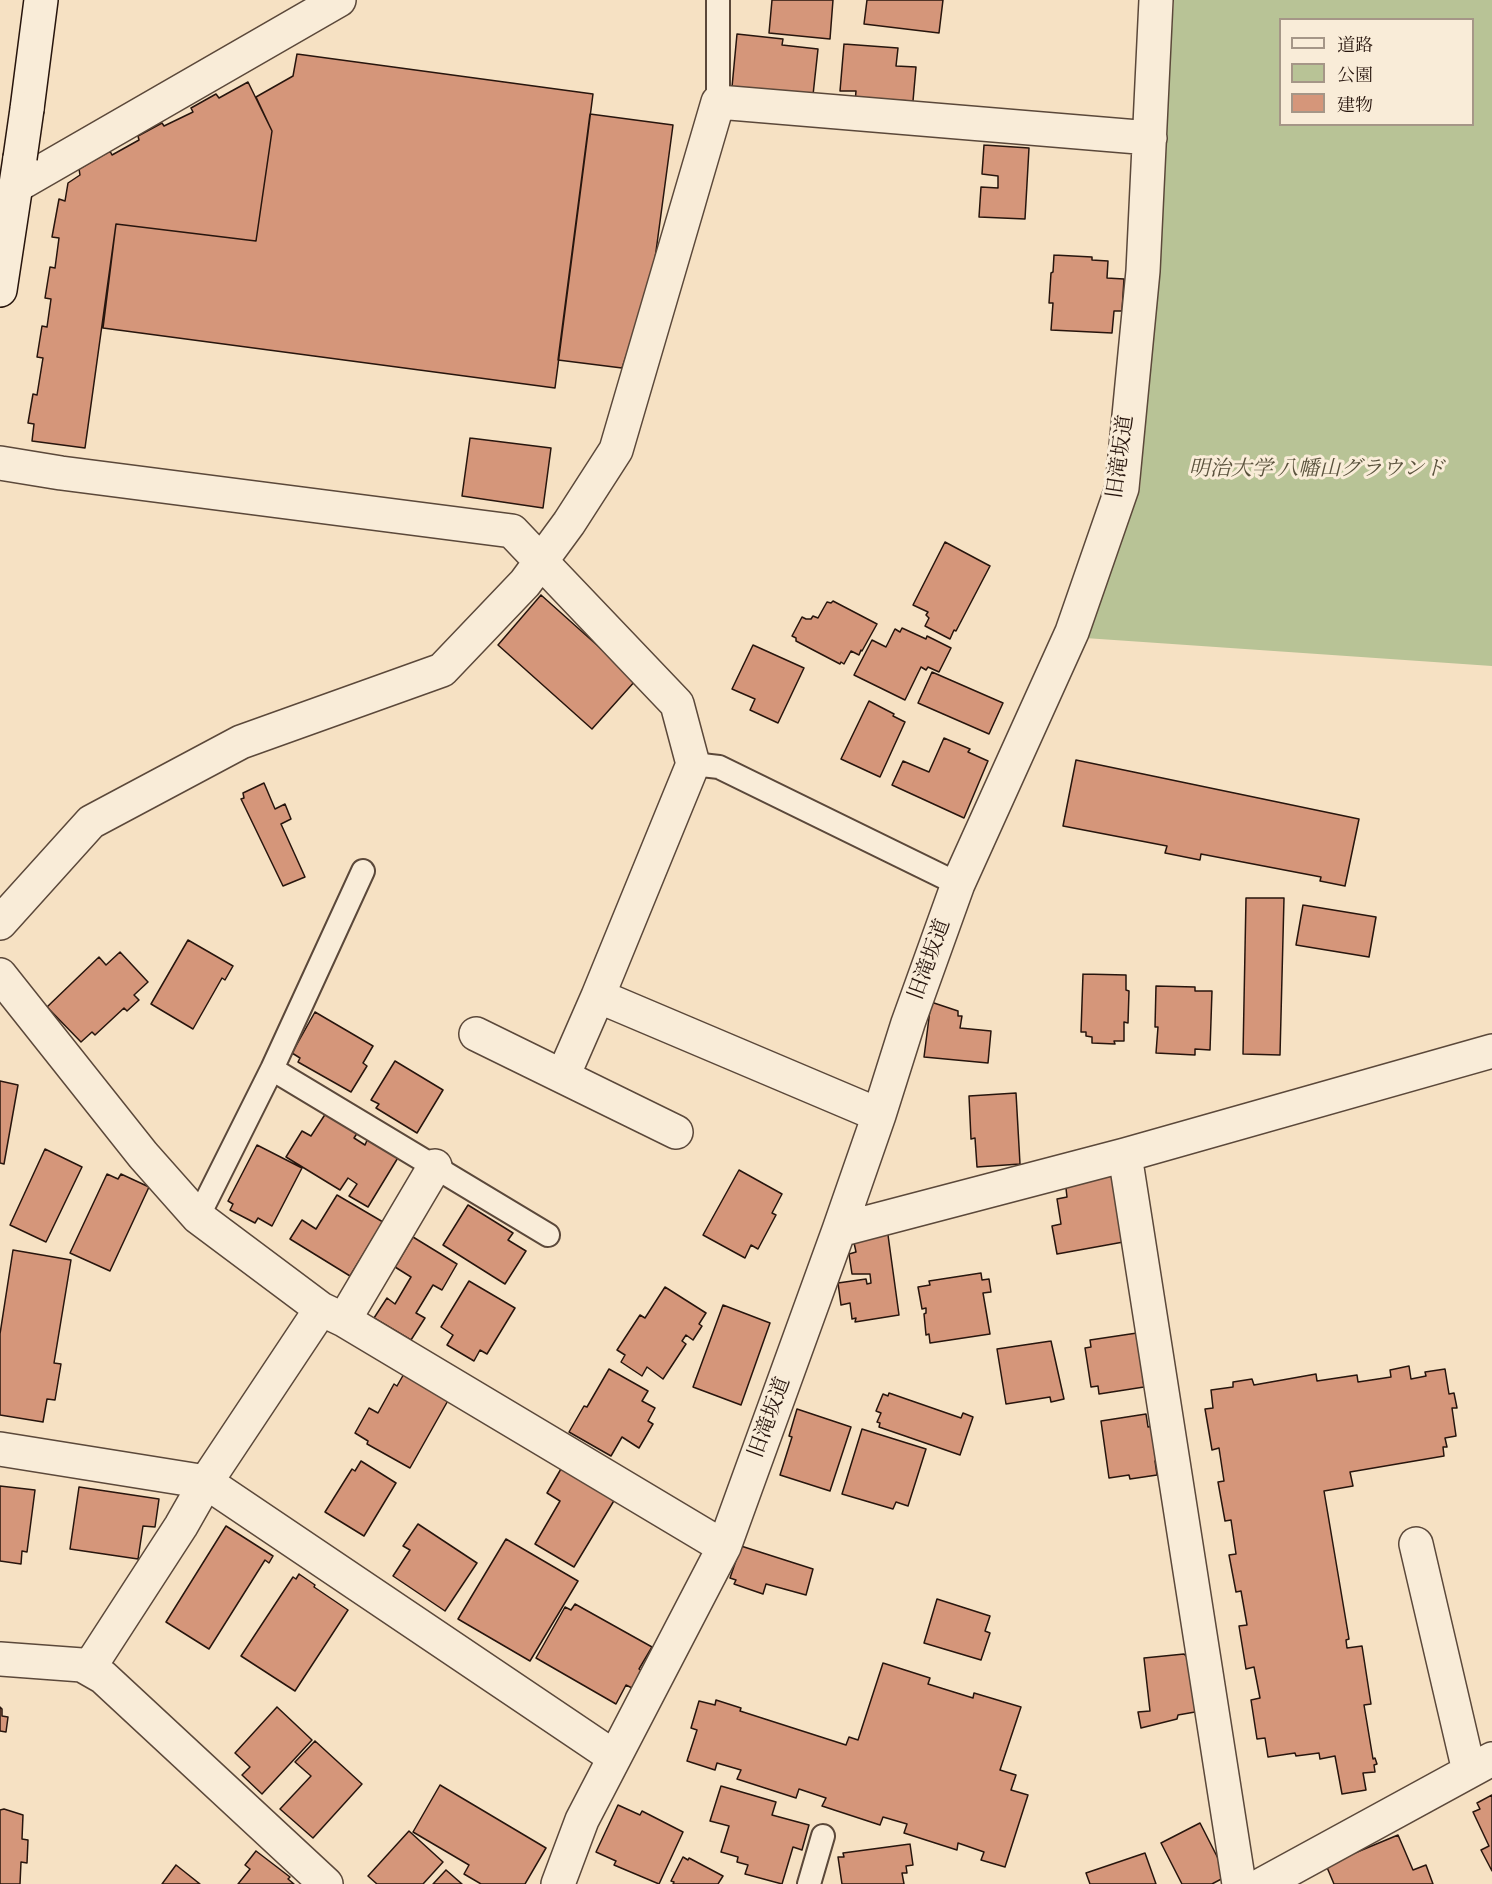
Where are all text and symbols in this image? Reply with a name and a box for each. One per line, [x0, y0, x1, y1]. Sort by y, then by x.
legend [1279, 18, 1474, 126]
text: 道路 [1337, 35, 1373, 57]
text: 公園 [1337, 65, 1373, 87]
text: 建物 [1337, 95, 1373, 117]
street label: 旧滝坂道 [1104, 414, 1140, 500]
park label: 明治大学 八幡山グラウンド [1189, 458, 1445, 484]
street label: 旧滝坂道 [905, 916, 957, 1004]
street label: 旧滝坂道 [745, 1374, 797, 1462]

